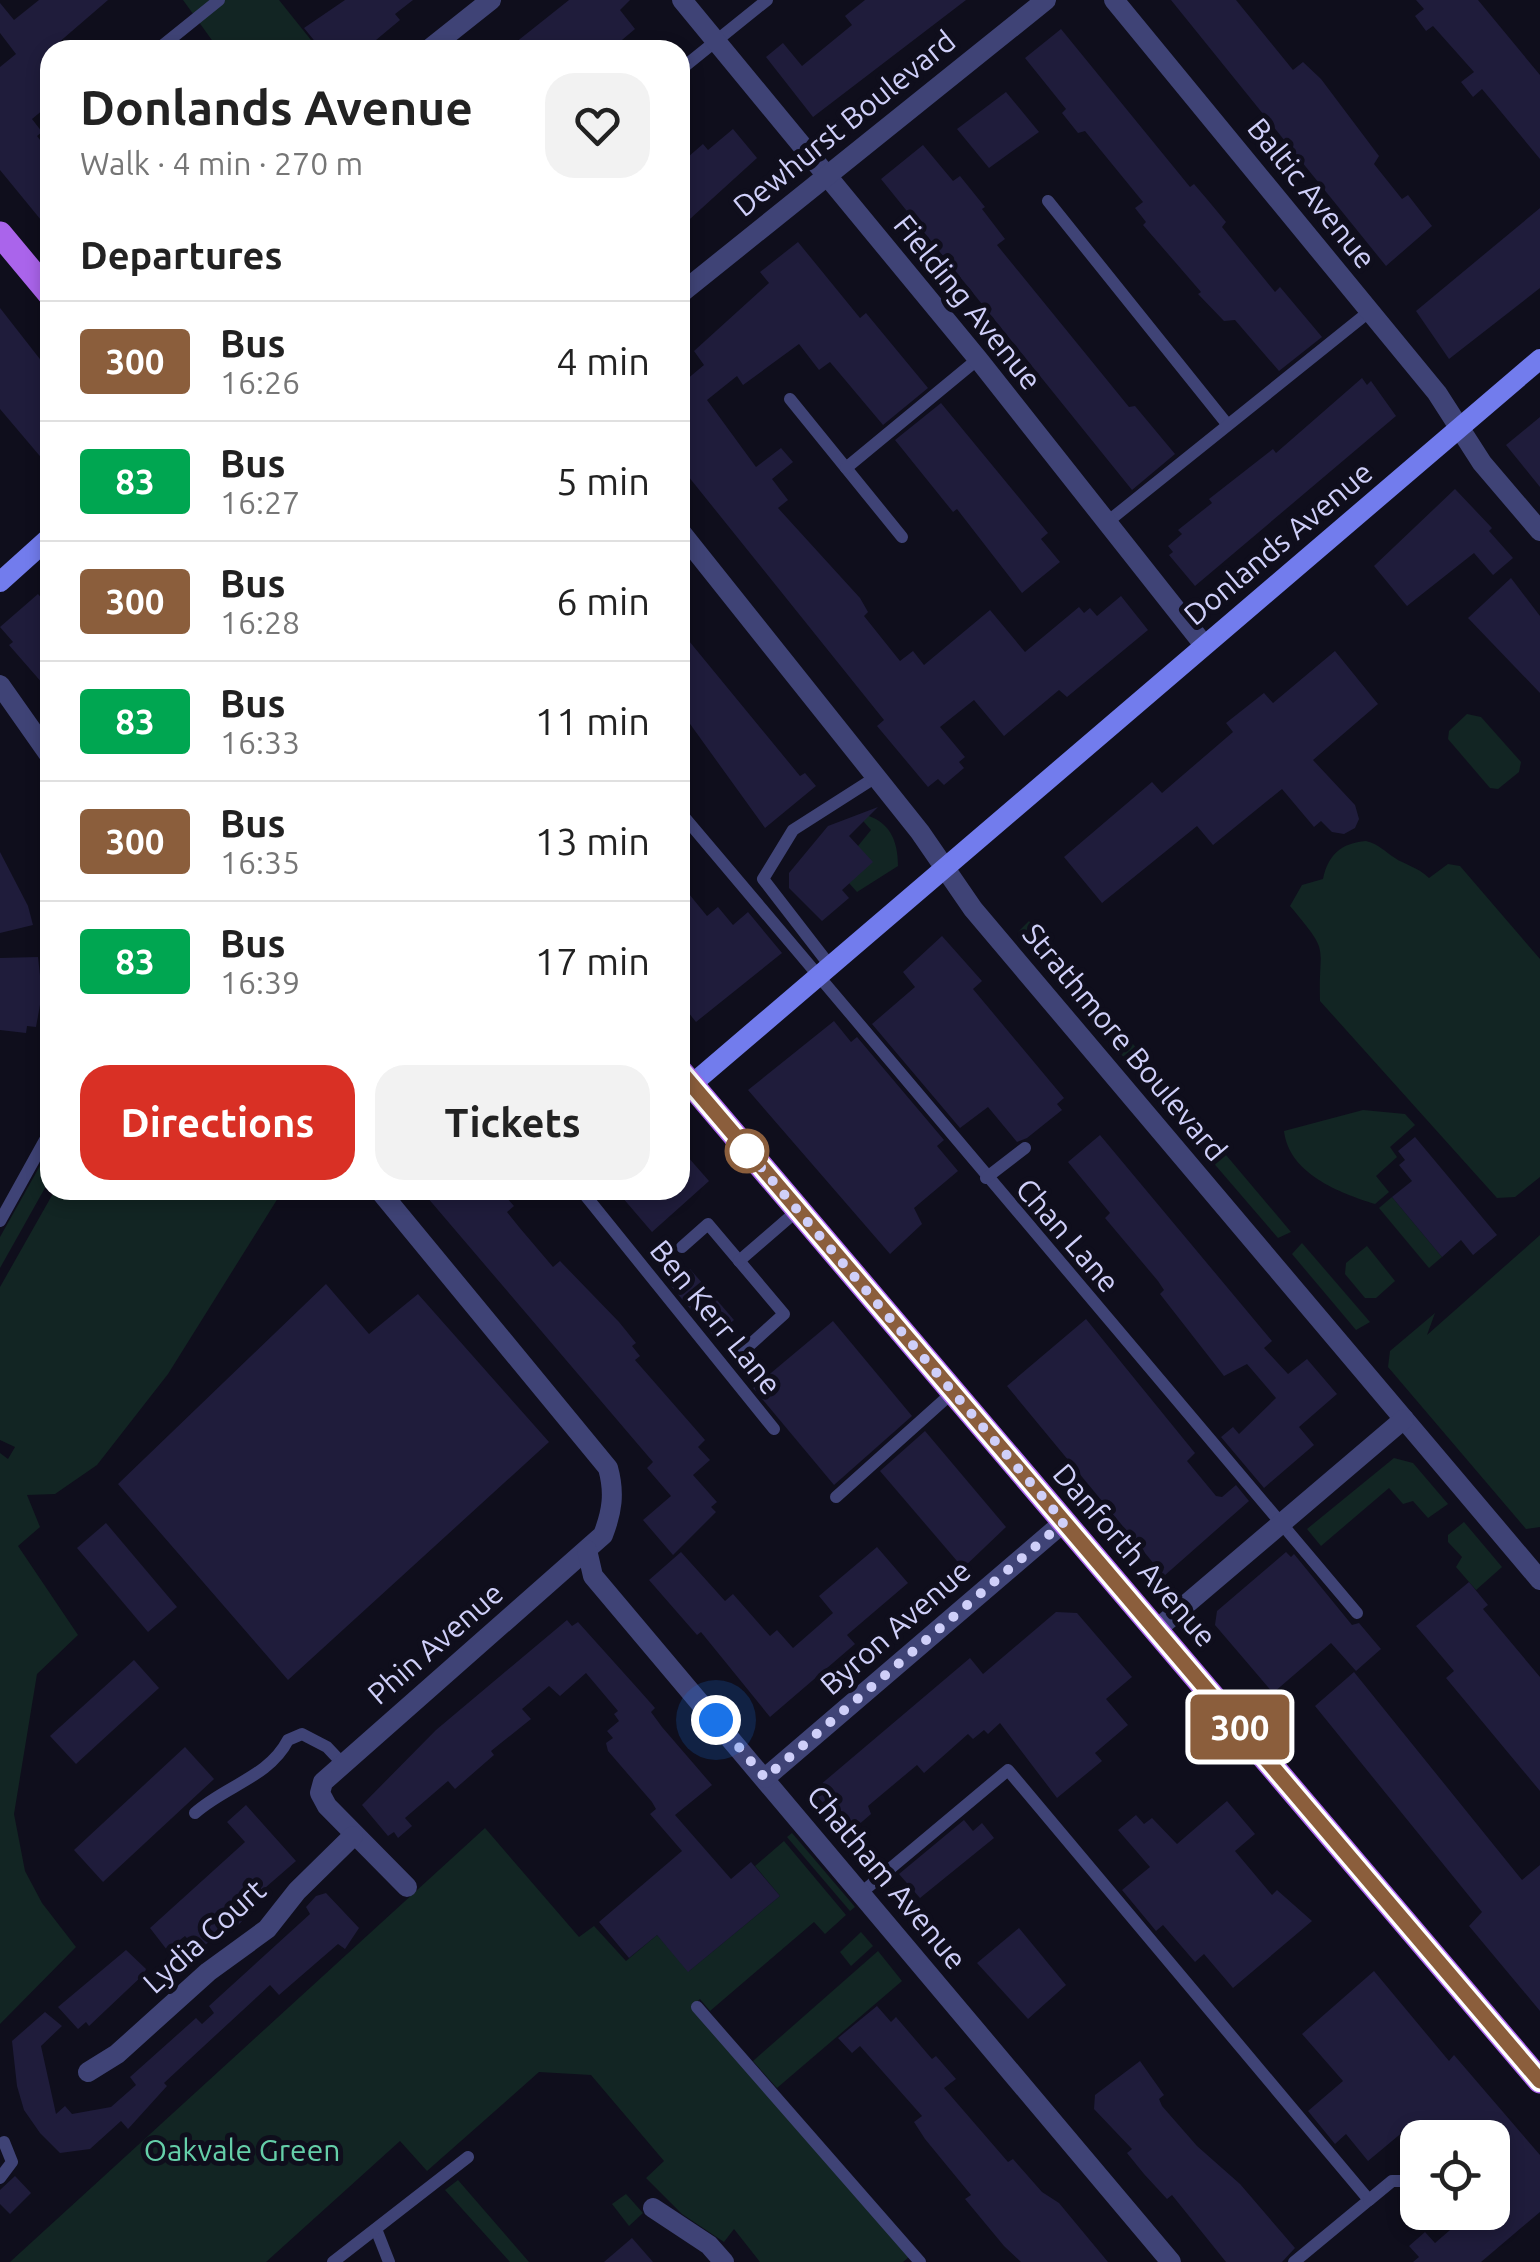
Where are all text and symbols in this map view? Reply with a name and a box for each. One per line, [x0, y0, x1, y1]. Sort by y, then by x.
street label: Dewhurst Boulevard [726, 23, 962, 223]
button: heart [545, 73, 650, 178]
text: Donlands Avenue [80, 80, 473, 134]
street label: Baltic Avenue [1241, 111, 1383, 275]
text: Walk · 4 min · 270 m [80, 145, 363, 181]
street label: Fielding Avenue [887, 208, 1049, 396]
text: Departures [80, 234, 282, 276]
text: Bus [220, 322, 285, 364]
text: 4 min [556, 340, 650, 382]
text: 300 [105, 341, 165, 381]
text: 16:26 [220, 364, 300, 400]
text: Bus [220, 442, 285, 484]
street label: Donlands Avenue [1177, 454, 1379, 632]
text: 5 min [556, 460, 650, 502]
text: 83 [115, 461, 155, 501]
text: 16:27 [220, 484, 300, 520]
text: Bus [220, 562, 285, 604]
text: 6 min [556, 580, 650, 622]
text: 300 [105, 581, 165, 621]
text: 16:28 [220, 604, 300, 640]
text: Bus [220, 682, 285, 724]
text: 11 min [535, 700, 650, 742]
text: 83 [115, 701, 155, 741]
text: 16:33 [220, 724, 300, 760]
text: Bus [220, 802, 285, 844]
text: 13 min [535, 820, 650, 862]
text: 300 [105, 821, 165, 861]
text: 16:35 [220, 844, 300, 880]
street label: Strathmore Boulevard [1016, 917, 1234, 1167]
text: Bus [220, 922, 285, 964]
text: 17 min [535, 940, 650, 982]
text: 83 [115, 941, 155, 981]
text: 16:39 [220, 964, 300, 1000]
button: Directions [80, 1065, 355, 1180]
button: Tickets [375, 1065, 650, 1180]
unlabelled marker [726, 1130, 768, 1172]
street label: Chan Lane [1009, 1171, 1127, 1299]
street label: Ben Kerr Lane [644, 1233, 788, 1401]
street label: Danforth Avenue [1046, 1457, 1224, 1653]
street label: Byron Avenue [813, 1553, 977, 1701]
street label: Phin Avenue [361, 1575, 509, 1711]
line badge: 300 [1182, 1694, 1298, 1760]
your location [691, 1695, 741, 1745]
text: 300 [1210, 1707, 1270, 1747]
street label: Chatham Avenue [800, 1778, 974, 1976]
street label: Lydia Court [136, 1872, 272, 2000]
map controls [1400, 2120, 1510, 2230]
button: locate [1400, 2120, 1510, 2230]
park label: Oakvale Green [144, 2133, 340, 2167]

